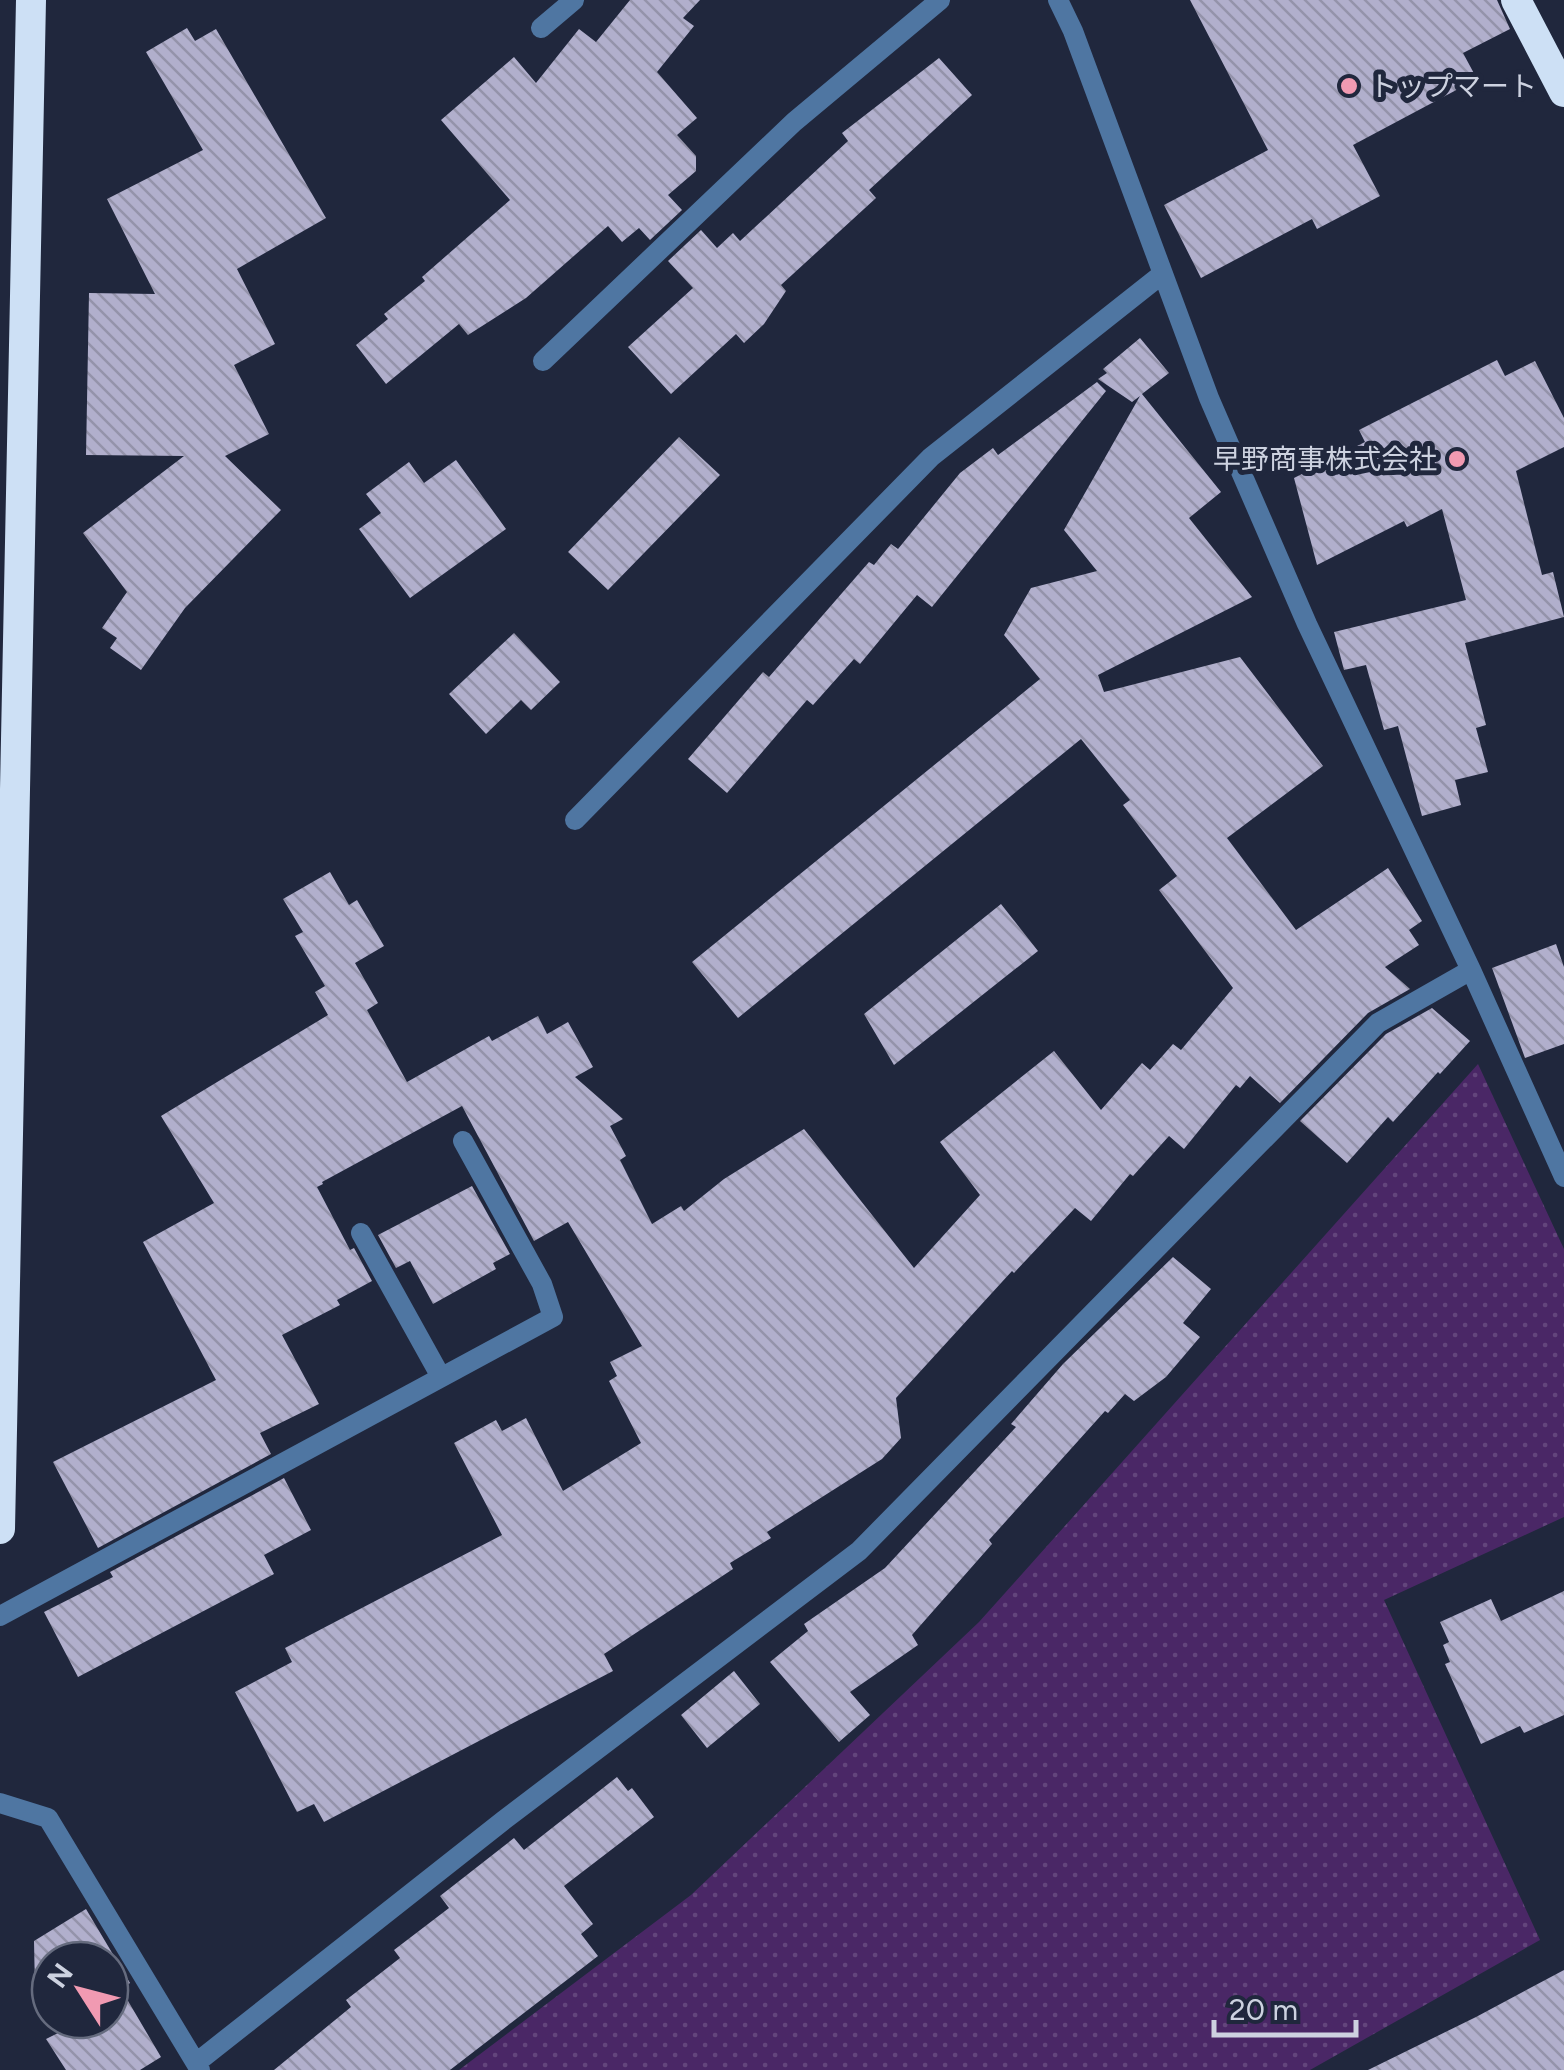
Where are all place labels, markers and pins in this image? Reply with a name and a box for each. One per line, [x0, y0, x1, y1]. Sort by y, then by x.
place label: トップマート [1369, 69, 1537, 103]
marker: トップマート [1338, 75, 1360, 97]
place label: 早野商事株式会社 [1213, 442, 1437, 476]
marker: 早野商事株式会社 [1446, 448, 1468, 470]

